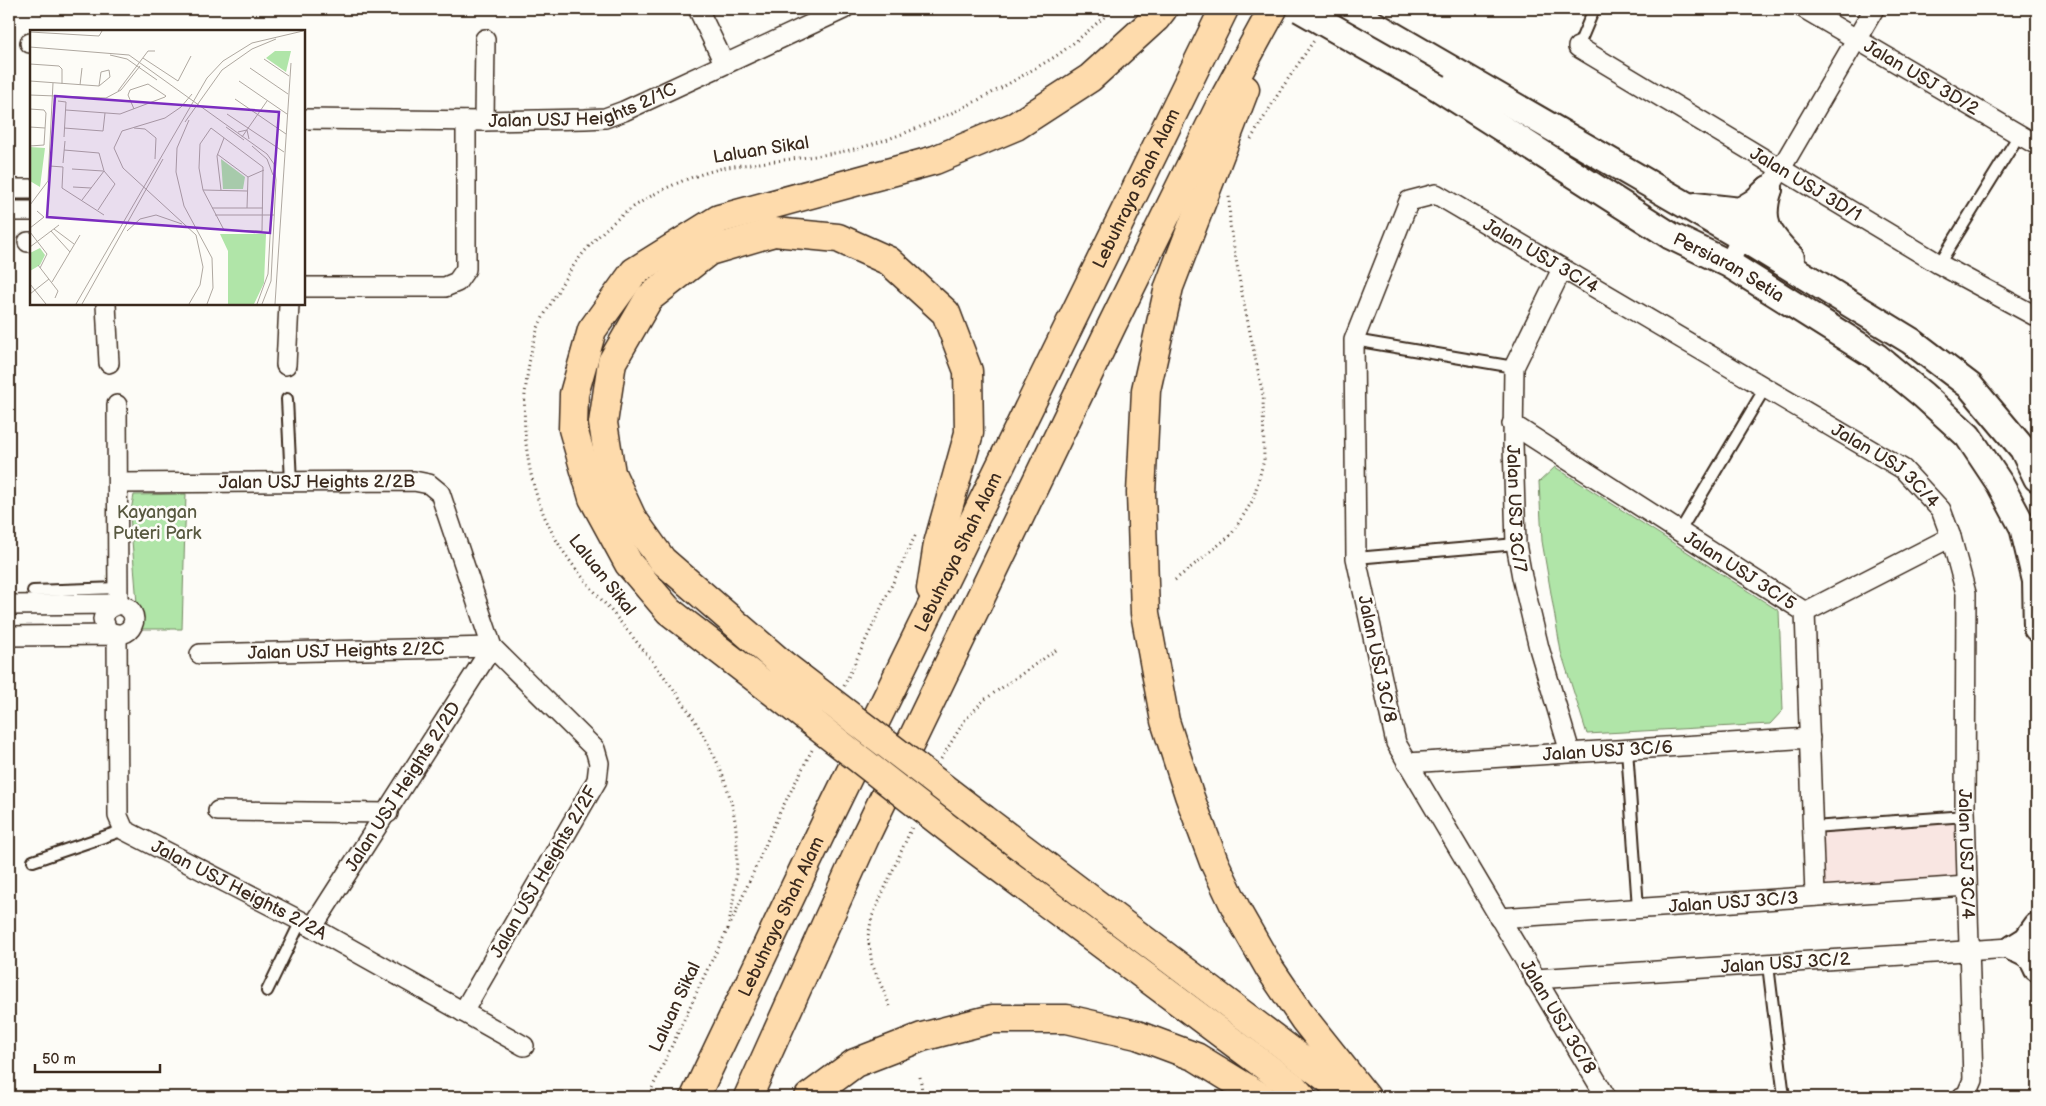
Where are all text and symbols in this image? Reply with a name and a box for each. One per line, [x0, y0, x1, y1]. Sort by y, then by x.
inset map [30, 30, 305, 305]
street label: Jalan USJ 3D/2 [1860, 35, 1983, 119]
street label: Jalan USJ Heights 2/1C [488, 78, 680, 131]
street label: Lebuhraya Shah Alam [1088, 105, 1184, 272]
street label: Laluan Sikal [712, 132, 810, 168]
street label: Jalan USJ 3D/1 [1746, 143, 1865, 226]
street label: Jalan USJ 3C/4 [1480, 214, 1602, 298]
street label: Persiaran Setia [1670, 228, 1788, 307]
street label: Jalan USJ 3C/4 [1828, 419, 1944, 512]
street label: Jalan USJ 3C/7 [1503, 445, 1532, 574]
street label: Lebuhraya Shah Alam [910, 469, 1006, 635]
street label: Jalan USJ Heights 2/2B [219, 470, 415, 493]
park label: Kayangan Puteri Park [113, 502, 202, 544]
street label: Jalan USJ 3C/5 [1680, 527, 1800, 614]
street label: Laluan Sikal [564, 530, 640, 620]
street label: Jalan USJ 3C/8 [1353, 593, 1401, 725]
street label: Jalan USJ Heights 2/2C [247, 638, 445, 663]
street label: Jalan USJ Heights 2/2D [341, 698, 465, 875]
street label: Jalan USJ 3C/6 [1542, 736, 1673, 765]
street label: Jalan USJ Heights 2/2F [486, 782, 602, 961]
street label: Jalan USJ 3C/4 [1954, 789, 1979, 919]
street label: Lebuhraya Shah Alam [734, 833, 828, 1000]
street label: Jalan USJ Heights 2/2A [148, 835, 331, 944]
street label: Jalan USJ 3C/3 [1668, 887, 1799, 917]
street label: Jalan USJ 3C/2 [1720, 948, 1851, 977]
street label: Jalan USJ 3C/8 [1516, 956, 1600, 1078]
street label: Laluan Sikal [645, 959, 705, 1055]
scale bar [35, 1041, 160, 1073]
text: 50 m [42, 1050, 76, 1069]

